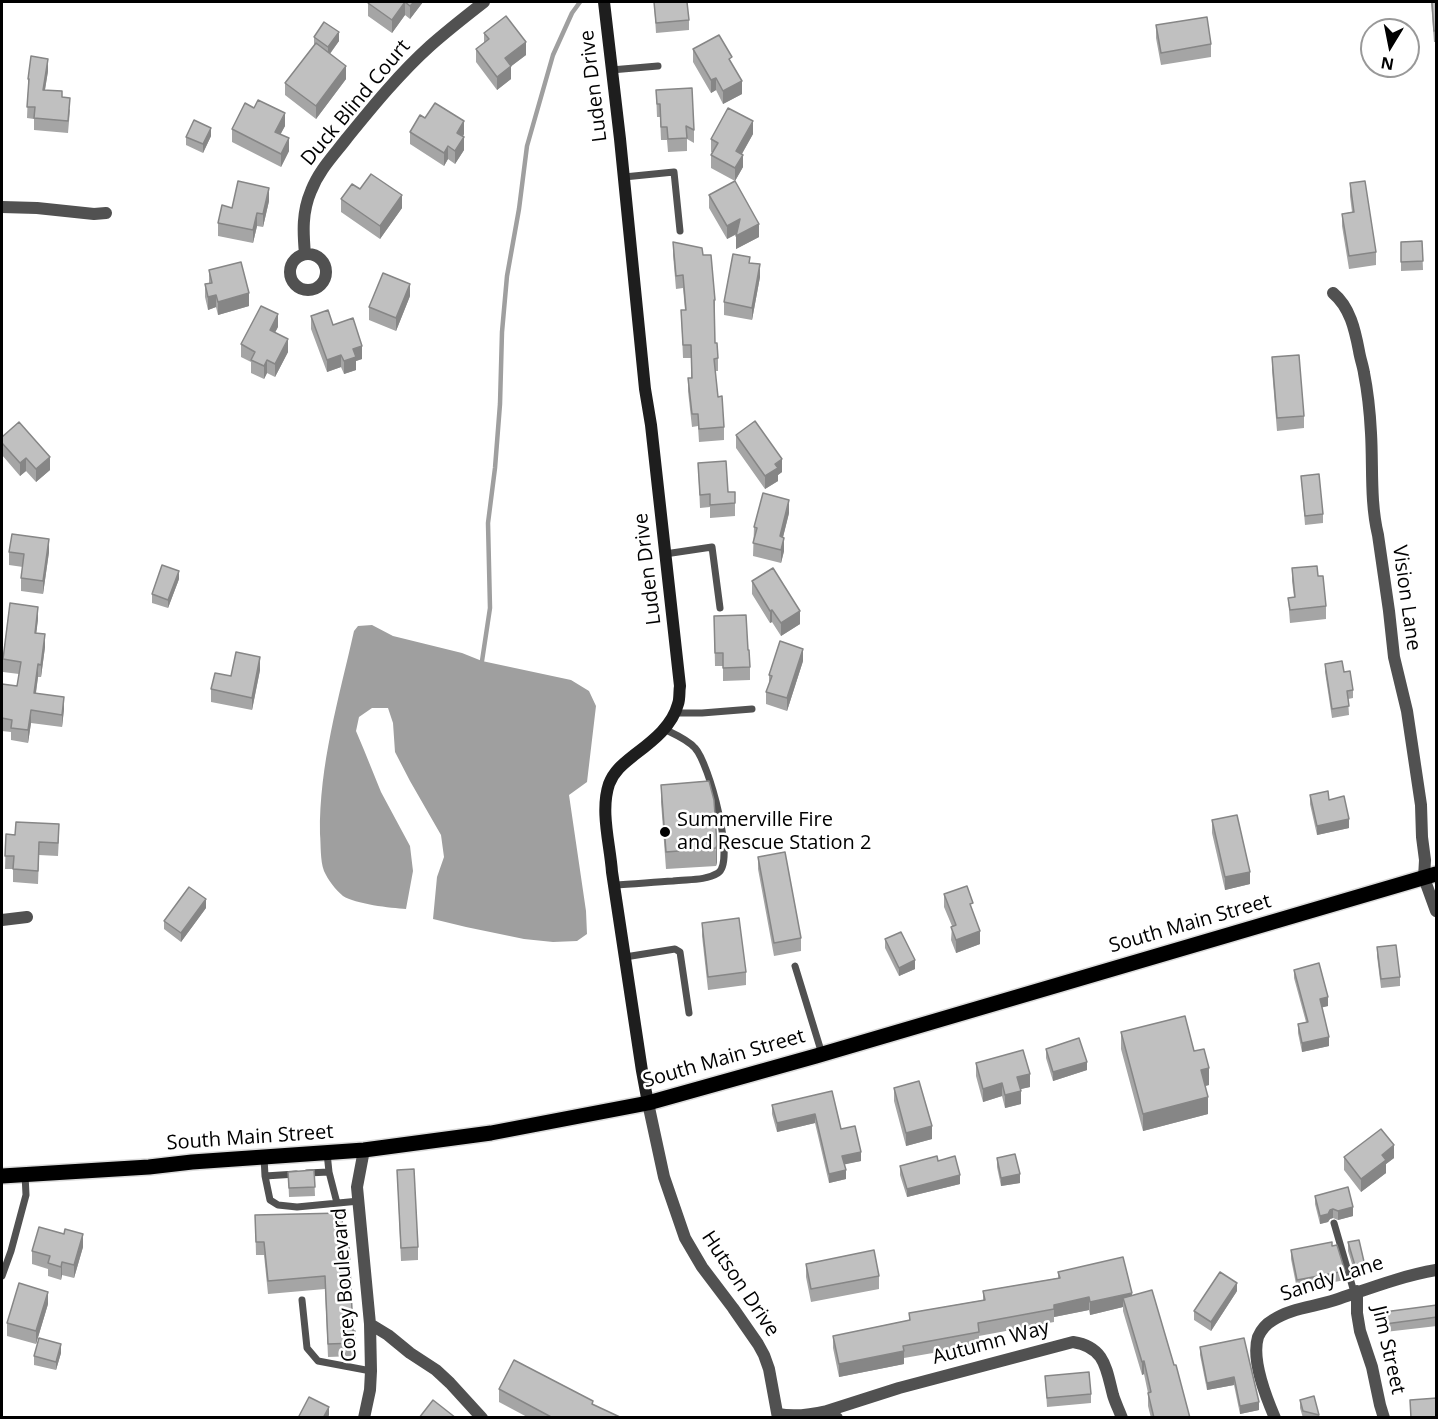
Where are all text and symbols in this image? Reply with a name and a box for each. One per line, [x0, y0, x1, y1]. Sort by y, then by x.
north arrow [1360, 18, 1420, 78]
street label: Luden Drive [575, 29, 613, 143]
street label: Duck Blind Court [296, 35, 416, 171]
text: N [1379, 52, 1396, 76]
street label: Luden Drive [629, 512, 667, 626]
street label: Vision Lane [1387, 544, 1425, 652]
place label: Summerville Fire and Rescue Station 2 [677, 808, 872, 855]
marker: Summerville Fire and Rescue Station 2 [658, 825, 672, 839]
street label: South Main Street [1106, 889, 1274, 959]
street label: South Main Street [640, 1024, 808, 1094]
street label: South Main Street [166, 1120, 334, 1156]
street label: Corey Boulevard [328, 1207, 362, 1363]
street label: Hutson Drive [696, 1227, 784, 1341]
street label: Sandy Lane [1277, 1251, 1387, 1307]
street label: Jim Street [1366, 1303, 1410, 1397]
street label: Autumn Way [930, 1316, 1052, 1370]

